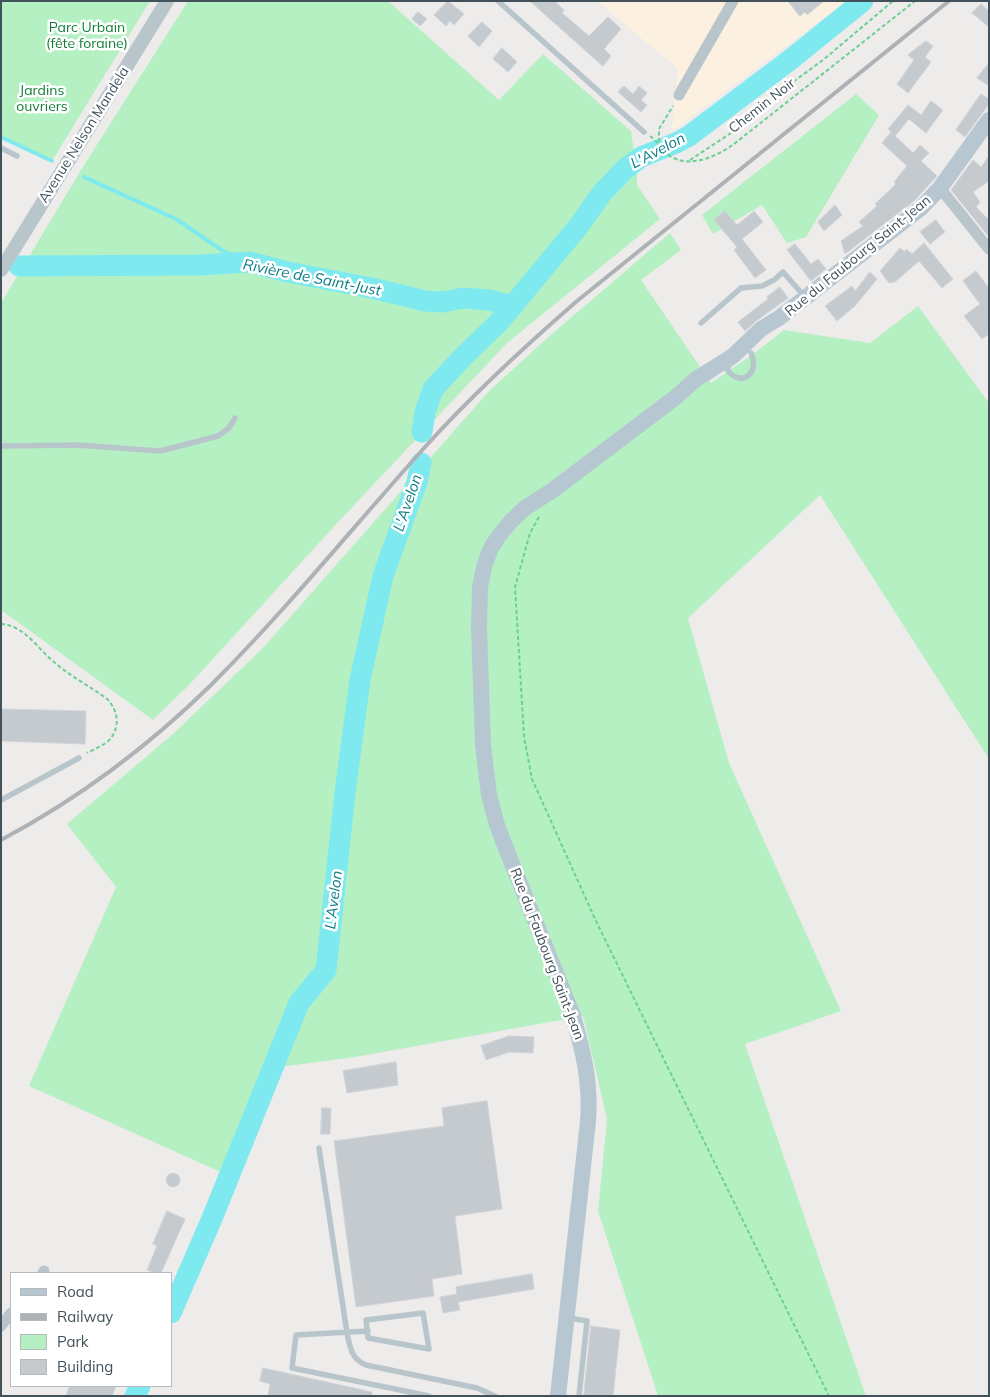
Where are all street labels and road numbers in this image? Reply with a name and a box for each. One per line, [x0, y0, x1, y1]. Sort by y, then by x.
street label: Avenue Nelson Mandela [35, 64, 133, 206]
street label: Chemin Noir [725, 75, 799, 137]
street label: Rue du Faubourg Saint-Jean [782, 192, 934, 320]
street label: Rue du Faubourg Saint-Jean [506, 866, 588, 1042]

